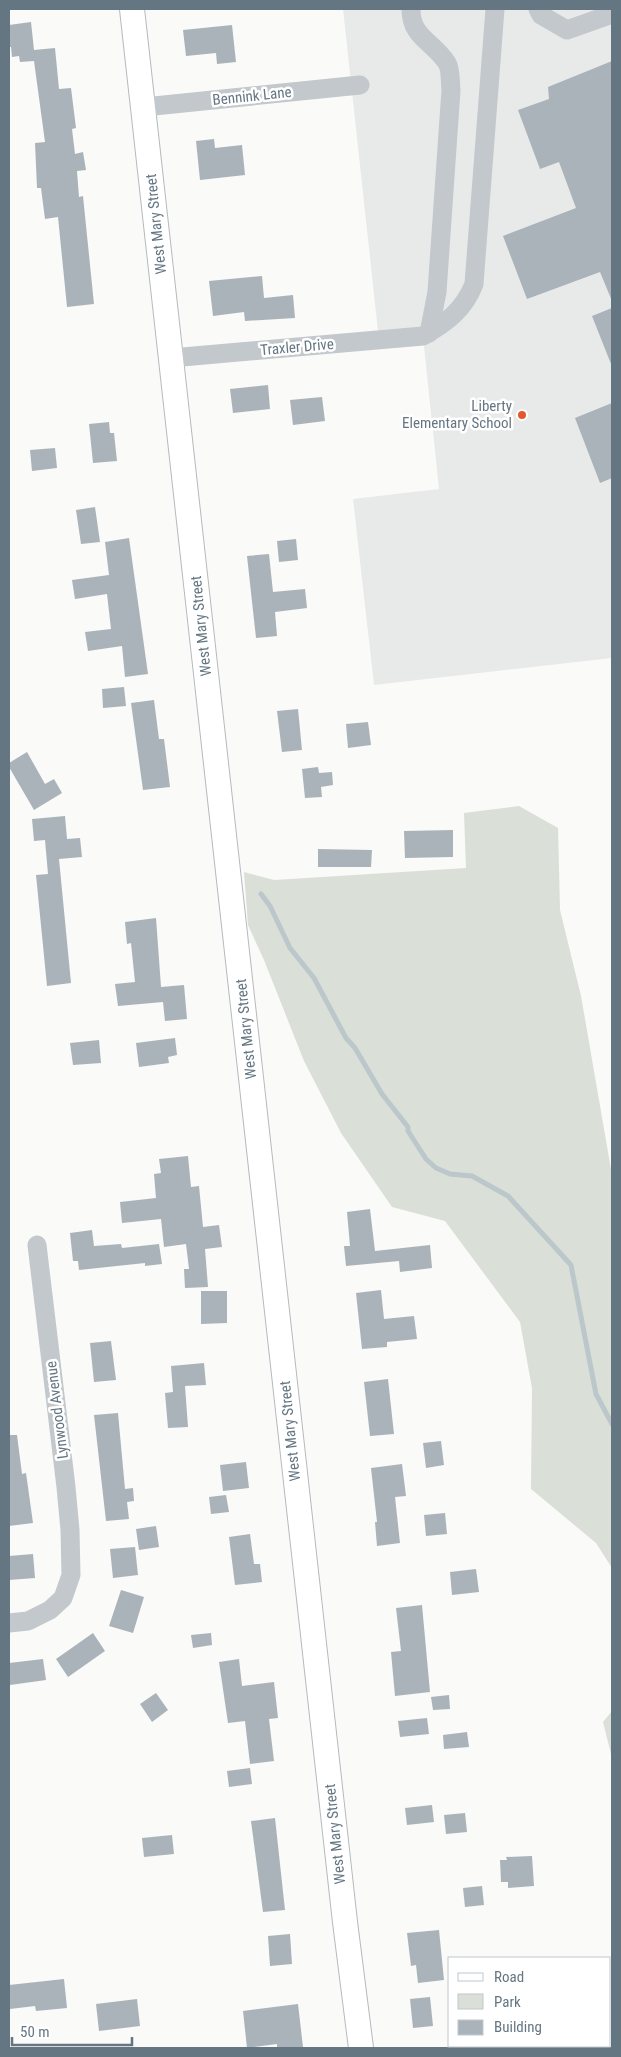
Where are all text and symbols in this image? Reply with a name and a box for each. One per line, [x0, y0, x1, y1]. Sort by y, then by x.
street label: Bennink Lane [212, 83, 292, 109]
street label: West Mary Street [142, 173, 170, 275]
street label: Traxler Drive [259, 335, 335, 359]
place label: Liberty Elementary School [402, 397, 512, 432]
marker: Liberty Elementary School [516, 409, 528, 421]
street label: West Mary Street [187, 575, 215, 677]
street label: West Mary Street [232, 978, 260, 1080]
street label: Lynwood Avenue [42, 1360, 72, 1460]
street label: West Mary Street [276, 1380, 304, 1482]
street label: West Mary Street [321, 1783, 349, 1885]
legend [448, 1957, 611, 2047]
text: Road [494, 1968, 524, 1986]
text: Park [494, 1993, 521, 2011]
scale bar [12, 2014, 132, 2046]
text: Building [494, 2018, 542, 2036]
text: 50 m [20, 2023, 50, 2041]

